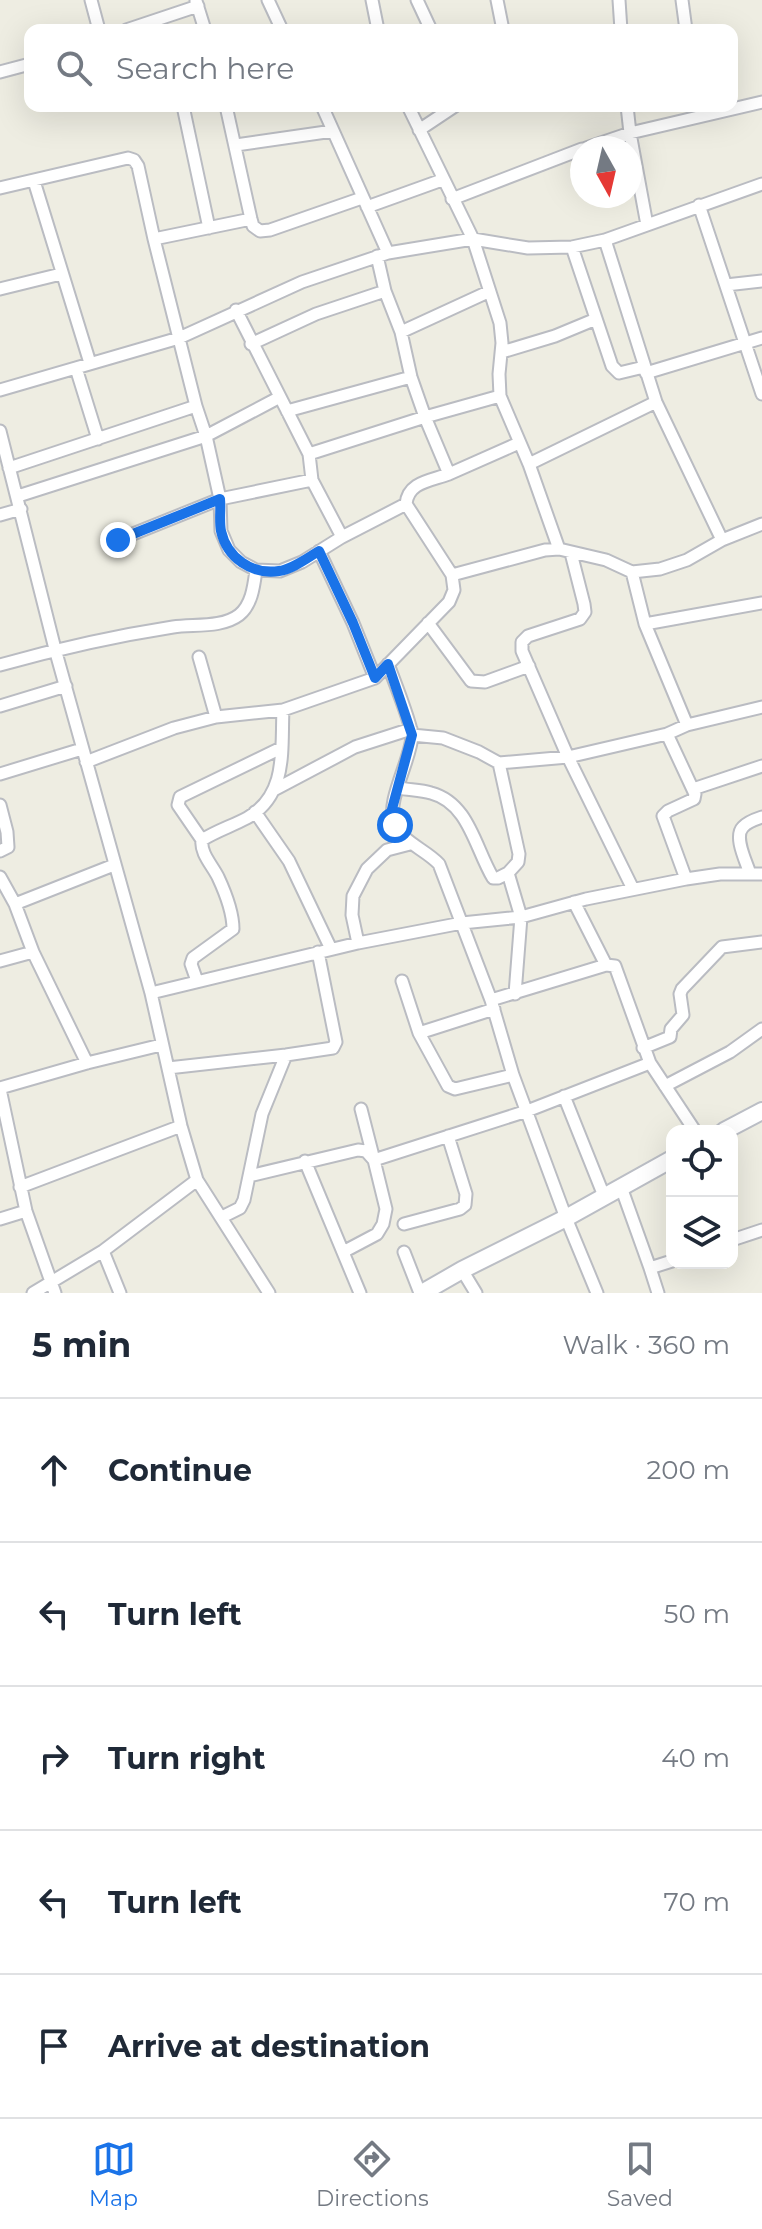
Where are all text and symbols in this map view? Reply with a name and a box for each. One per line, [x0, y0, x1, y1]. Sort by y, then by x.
search box [24, 24, 738, 112]
icon: search [52, 46, 96, 90]
text: Search here [116, 50, 294, 87]
north arrow [570, 136, 642, 208]
route end [100, 522, 136, 558]
route start [377, 807, 413, 843]
map controls [666, 1125, 738, 1269]
button: locate [666, 1125, 738, 1197]
button: layers [666, 1197, 738, 1269]
text: 5 min [32, 1324, 131, 1366]
text: Walk · 360 m [562, 1329, 730, 1361]
icon: ahead [32, 1448, 76, 1492]
text: Continue [108, 1452, 252, 1489]
text: 200 m [646, 1454, 730, 1486]
icon: left [32, 1592, 76, 1636]
text: Turn left [108, 1596, 241, 1633]
text: 50 m [664, 1598, 730, 1630]
icon: right [32, 1736, 76, 1780]
text: Turn right [108, 1740, 265, 1777]
text: 40 m [661, 1742, 730, 1774]
icon: left [32, 1880, 76, 1924]
text: Turn left [108, 1884, 241, 1921]
text: 70 m [664, 1886, 730, 1918]
icon: arrive [32, 2024, 76, 2068]
text: Arrive at destination [108, 2028, 430, 2065]
tab: Map [89, 2137, 138, 2212]
tab: Directions [316, 2137, 429, 2212]
tab: Saved [607, 2137, 673, 2212]

